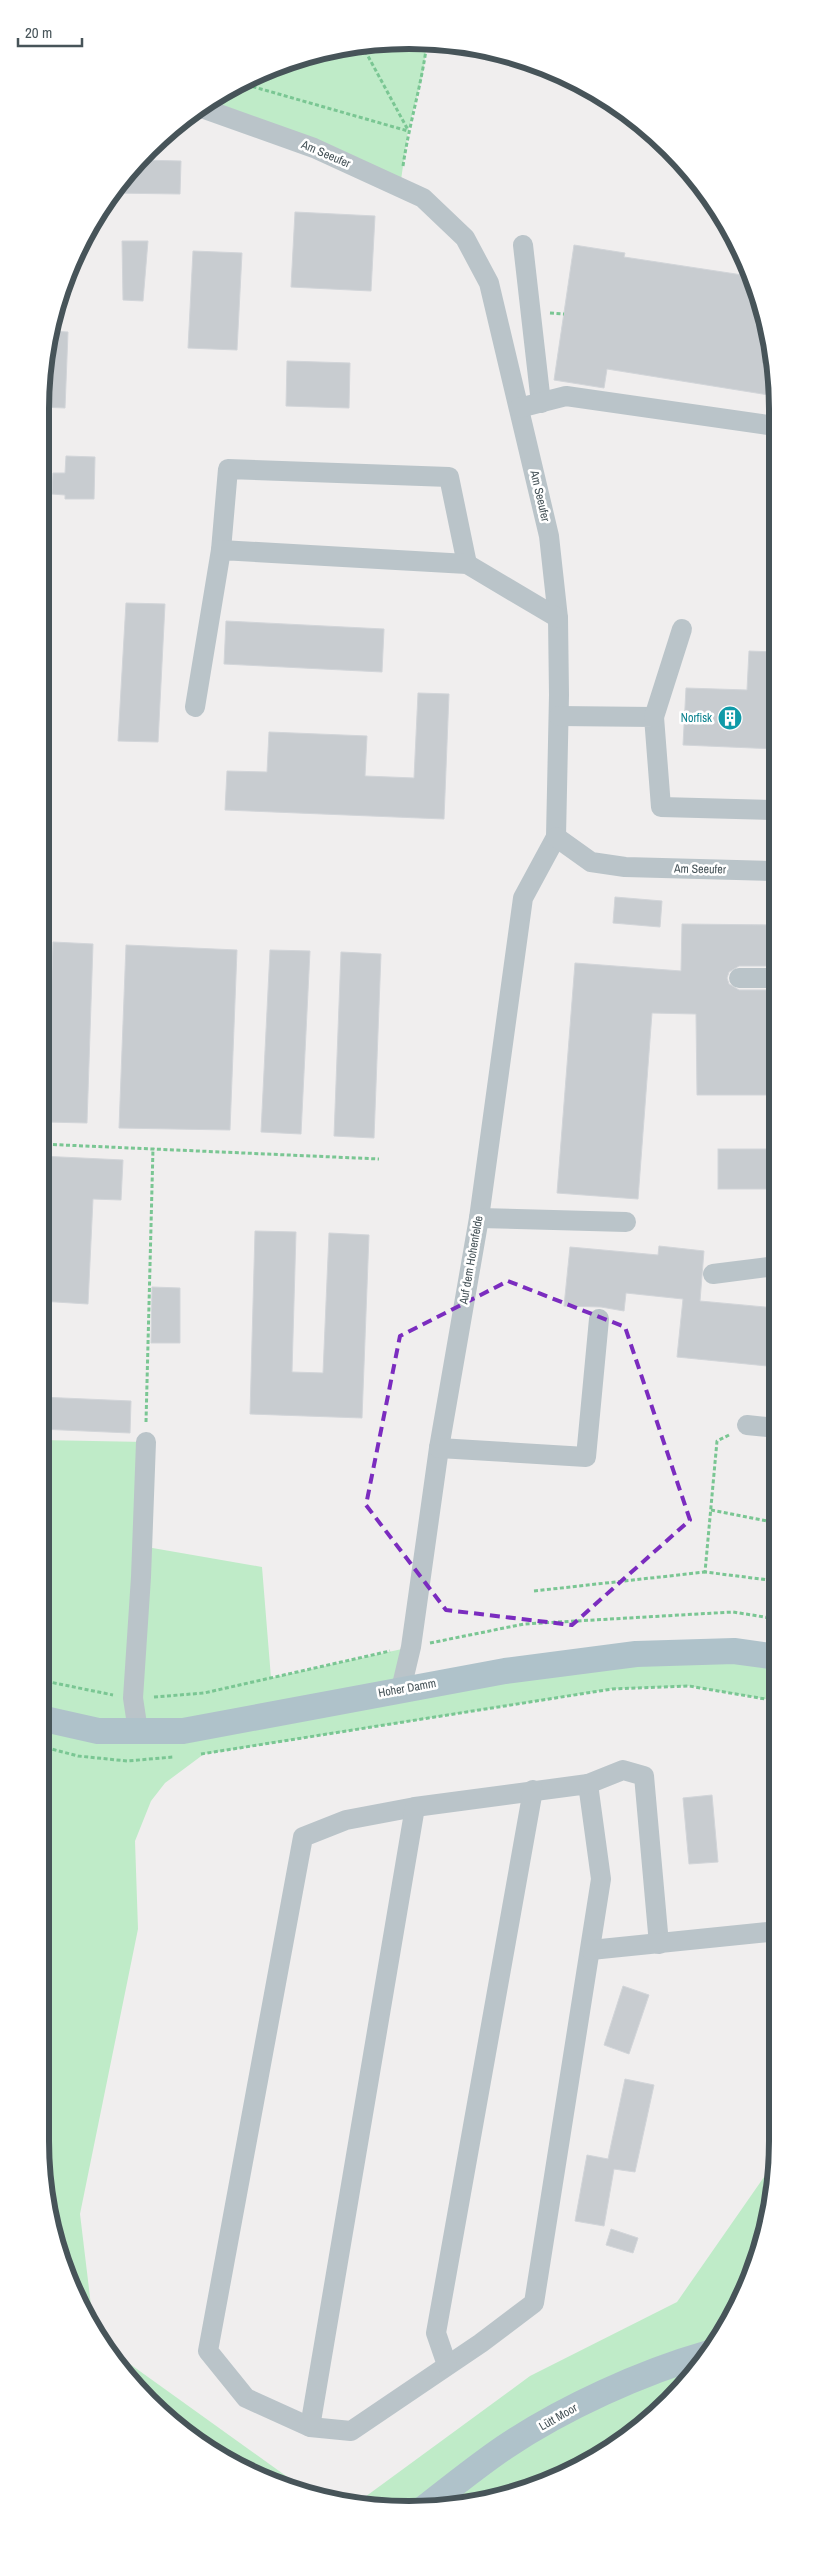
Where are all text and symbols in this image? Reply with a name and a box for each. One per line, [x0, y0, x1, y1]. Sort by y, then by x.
scale bar [18, 15, 81, 47]
text: 20 m [25, 22, 52, 43]
street label: Am Seeufer [298, 136, 354, 172]
street label: Am Seeufer [526, 468, 554, 524]
building icon: Norfisk [717, 705, 743, 731]
place label: Norfisk [681, 710, 712, 726]
street label: Am Seeufer [673, 861, 727, 877]
street label: Auf dem Hohenfelde [455, 1214, 487, 1307]
street label: Hoher Damm [377, 1675, 437, 1701]
street label: Lütt Moor [536, 2399, 581, 2434]

